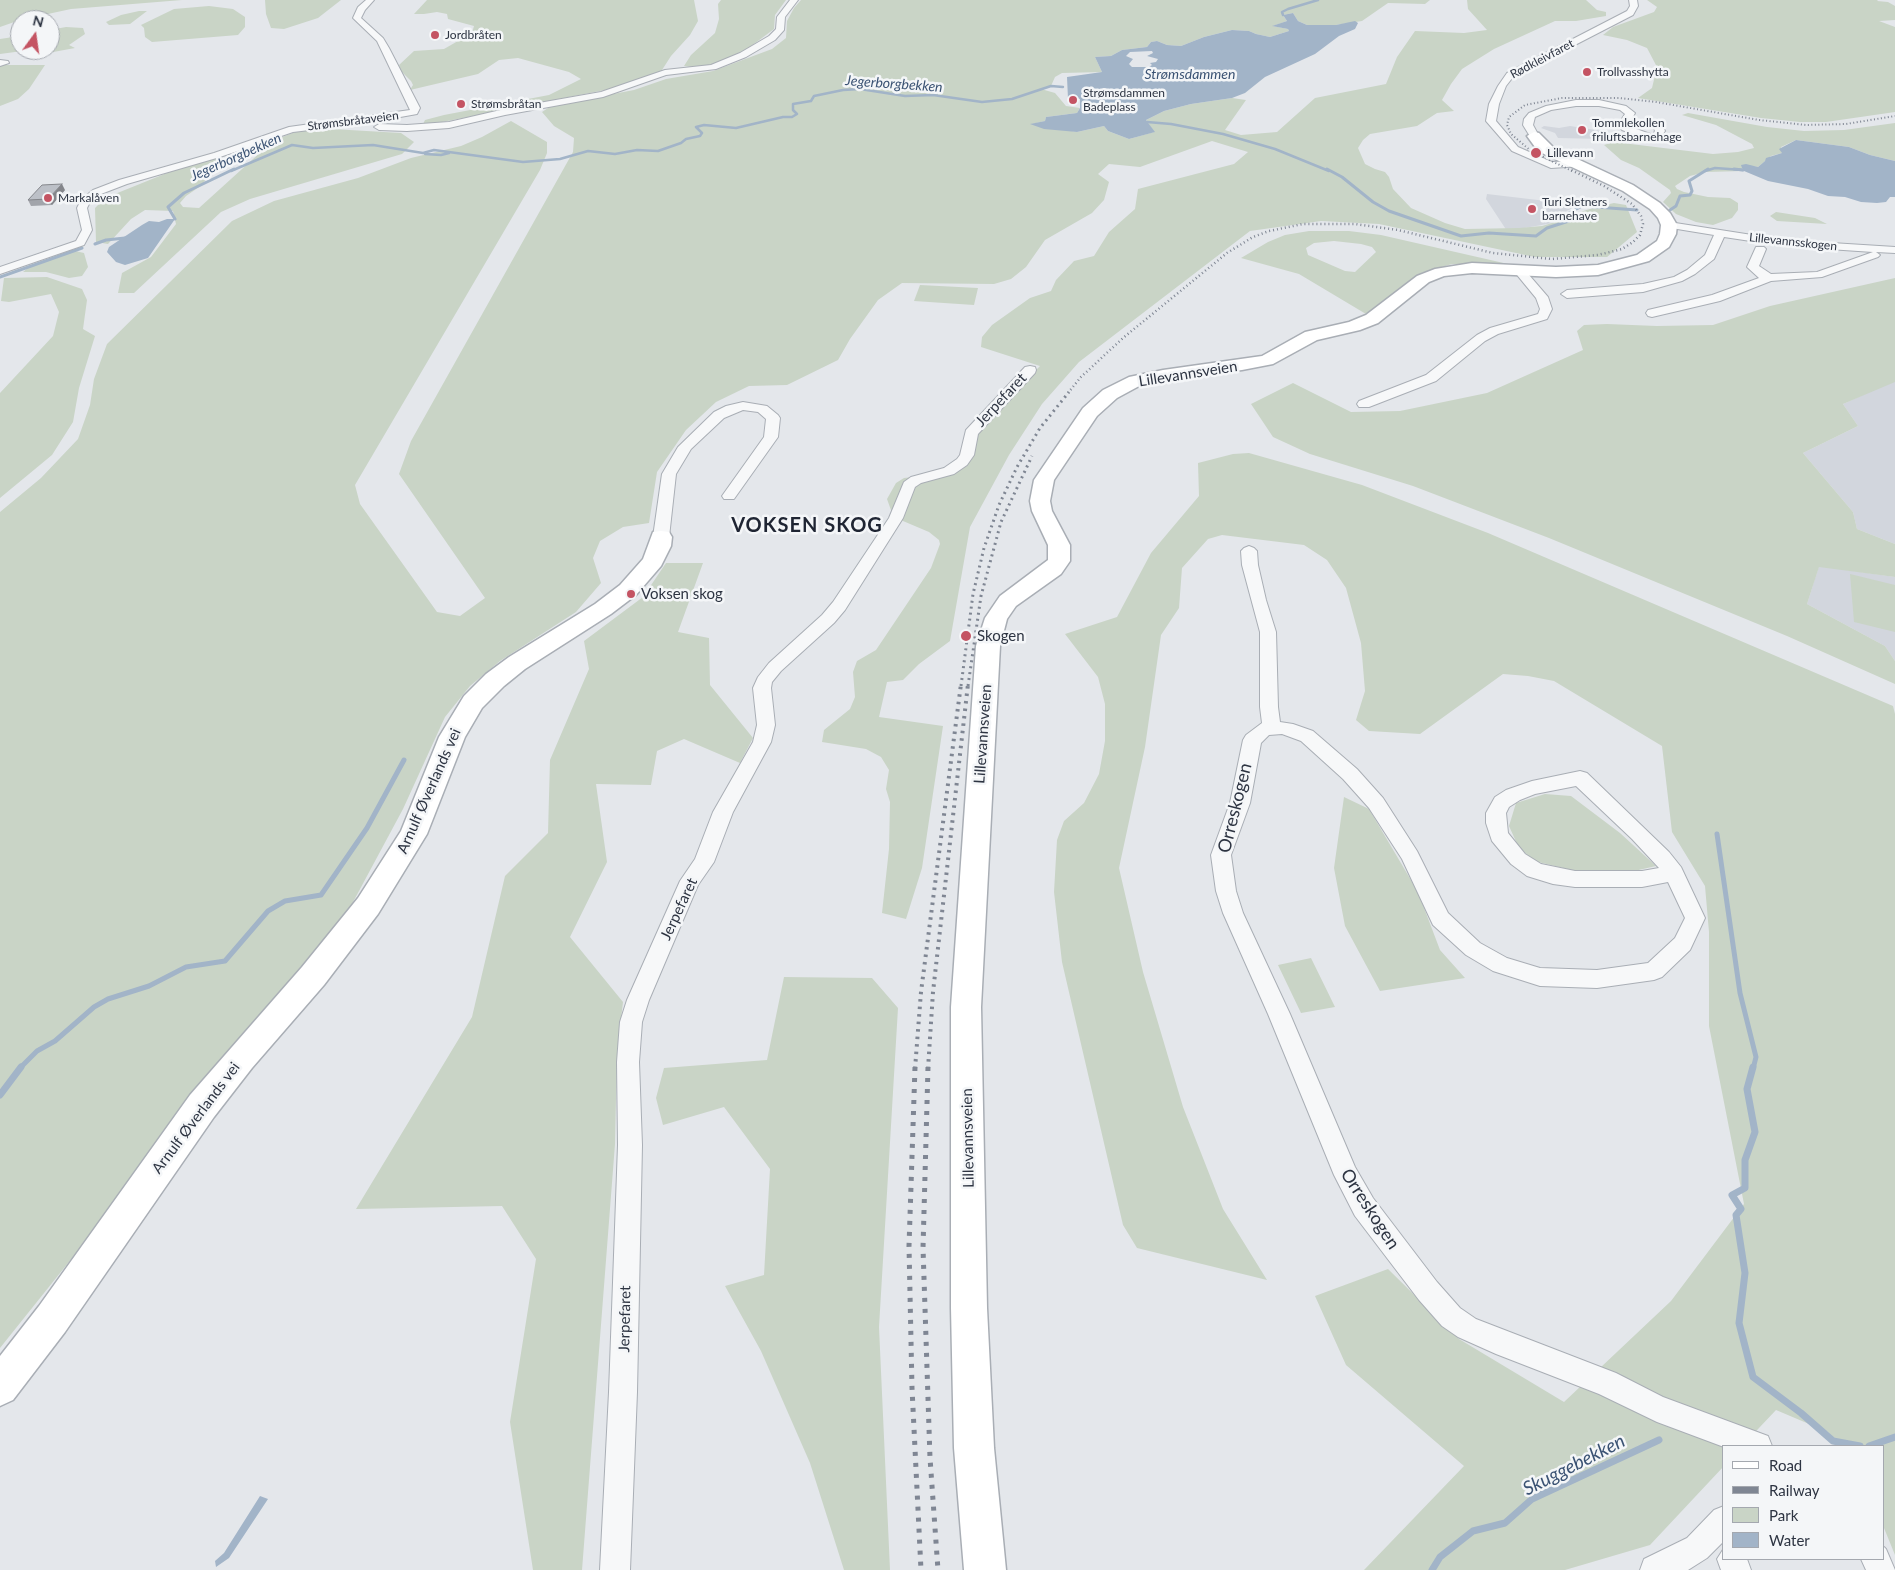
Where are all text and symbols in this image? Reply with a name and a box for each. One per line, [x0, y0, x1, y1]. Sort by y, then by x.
north arrow [10, 10, 60, 60]
text: N [31, 11, 46, 30]
place label: Jordbråten [445, 28, 502, 42]
marker: Jordbråten [429, 29, 441, 41]
street label: Rødkleivfaret [1508, 36, 1576, 82]
place label: Trollvasshytta [1597, 65, 1669, 79]
water label: Strømsdammen [1145, 66, 1235, 82]
marker: Trollvasshytta [1581, 66, 1593, 78]
water label: Jegerborgbekken [845, 72, 943, 96]
place label: Strømsdammen Badeplass [1083, 86, 1165, 114]
marker: Strømsdammen Badeplass [1067, 94, 1079, 106]
place label: Strømsbråtan [471, 97, 541, 111]
marker: Strømsbråtan [455, 98, 467, 110]
street label: Strømsbråtaveien [307, 108, 399, 134]
place label: Tommlekollen friluftsbarnehage [1592, 116, 1682, 144]
marker: Tommlekollen friluftsbarnehage [1576, 124, 1588, 136]
water label: Jegerborgbekken [188, 130, 284, 184]
marker: Lillevann [1529, 146, 1543, 160]
place label: Lillevann [1547, 146, 1593, 160]
place label: Markalåven [58, 191, 119, 205]
marker: Markalåven [42, 192, 54, 204]
place label: Turi Sletners barnehave [1542, 195, 1607, 223]
marker: Turi Sletners barnehave [1526, 203, 1538, 215]
street label: Lillevannsskogen [1748, 230, 1838, 254]
street label: Lillevannsveien [1137, 357, 1239, 391]
street label: Jerpefaret [972, 369, 1030, 431]
district label: VOKSEN SKOG [730, 514, 884, 538]
place label: Voksen skog [641, 585, 723, 603]
marker: Voksen skog [625, 588, 637, 600]
place label: Skogen [977, 627, 1025, 645]
marker: Skogen [959, 629, 973, 643]
street label: Lillevannsveien [971, 684, 995, 784]
street label: Arnulf Øverlands vei [393, 726, 465, 856]
street label: Orreskogen [1213, 761, 1257, 855]
street label: Jerpefaret [657, 875, 701, 943]
street label: Arnulf Øverlands vei [148, 1059, 244, 1177]
street label: Lillevannsveien [958, 1088, 978, 1188]
street label: Orreskogen [1336, 1165, 1404, 1253]
street label: Jerpefaret [615, 1285, 635, 1353]
water label: Skuggebekken [1519, 1430, 1629, 1500]
legend [1722, 1445, 1885, 1560]
text: Road [1769, 1456, 1802, 1474]
text: Railway [1769, 1481, 1820, 1499]
text: Park [1769, 1506, 1798, 1524]
text: Water [1769, 1531, 1810, 1549]

